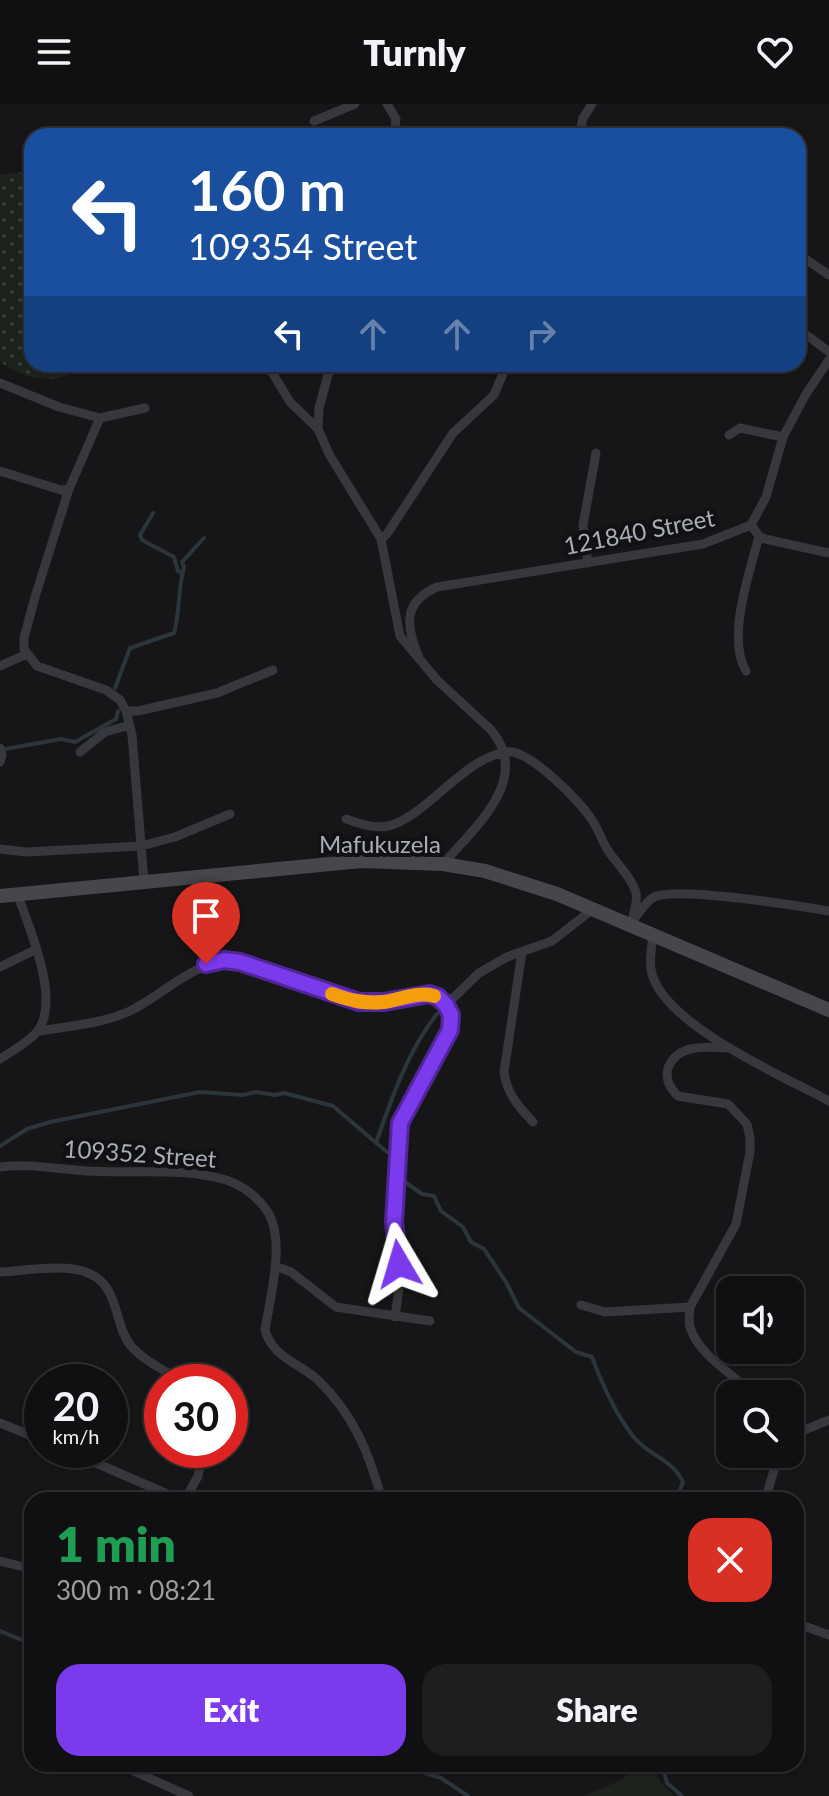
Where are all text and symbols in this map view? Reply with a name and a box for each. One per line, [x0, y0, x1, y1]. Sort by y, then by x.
icon: menu [32, 30, 76, 74]
text: Turnly [363, 30, 466, 74]
icon: heart [753, 30, 797, 74]
text: 160 m [188, 156, 346, 223]
icon: left [56, 160, 160, 264]
text: 109354 Street [188, 224, 417, 268]
icon: left [267, 312, 311, 356]
icon: ahead [351, 312, 395, 356]
icon: ahead [435, 312, 479, 356]
icon: right [519, 312, 563, 356]
street label: 121840 Street [561, 502, 717, 560]
street label: Mafukuzela [319, 829, 441, 858]
pin [172, 882, 240, 964]
icon: arrive [184, 894, 228, 938]
street label: 109352 Street [63, 1133, 218, 1173]
position arrow [357, 1222, 441, 1306]
map controls [716, 1276, 804, 1468]
button: sound [716, 1276, 804, 1364]
speed limit sign: 30 [144, 1364, 248, 1468]
button: search [716, 1380, 804, 1468]
text: 20 [53, 1382, 99, 1430]
text: km/h [53, 1424, 99, 1448]
text: 1 min [56, 1515, 176, 1572]
button: close [688, 1518, 772, 1602]
text: 300 m · 08:21 [56, 1574, 216, 1606]
button: Exit [56, 1664, 406, 1756]
button: Share [422, 1664, 772, 1756]

